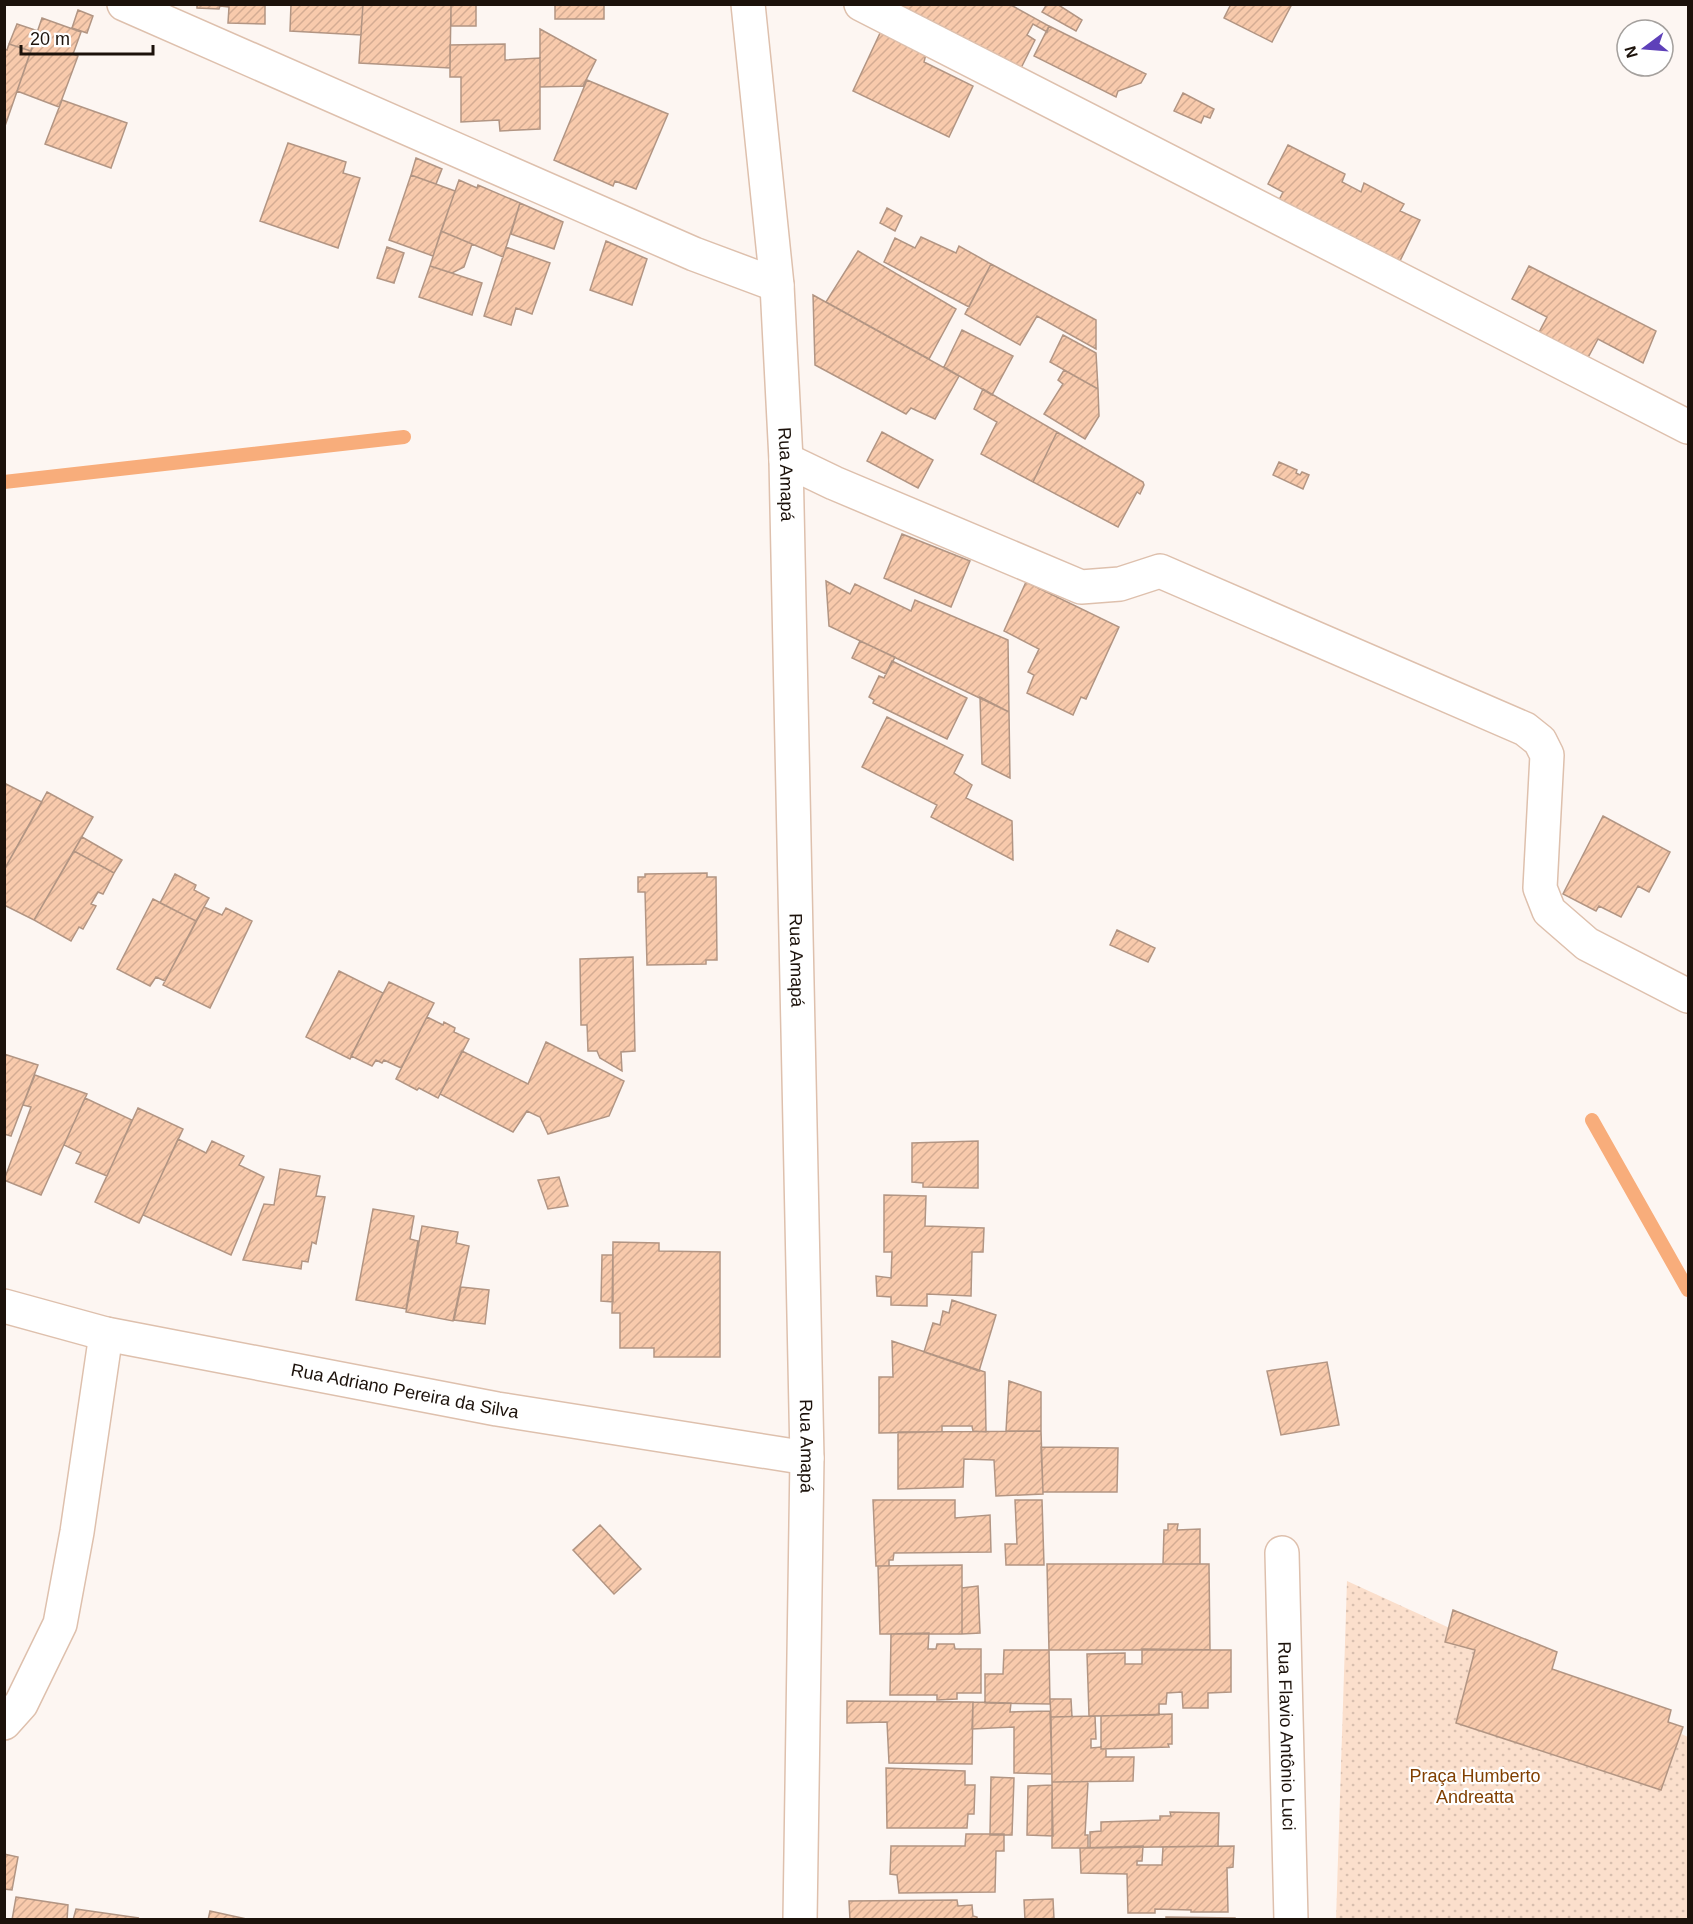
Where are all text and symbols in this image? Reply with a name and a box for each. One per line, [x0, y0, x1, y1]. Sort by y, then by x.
scale bar [21, 18, 153, 56]
north arrow [1615, 18, 1675, 78]
text: 20 m [30, 29, 70, 49]
text: N [1621, 44, 1641, 60]
street label: Rua Amapá [774, 427, 797, 523]
street label: Rua Amapá [786, 913, 808, 1008]
street label: Rua Adriano Pereira da Silva [289, 1360, 521, 1422]
street label: Rua Amapá [796, 1399, 817, 1494]
street label: Rua Flavio Antônio Luci [1274, 1641, 1299, 1831]
park label: Praça Humberto Andreatta [1409, 1766, 1541, 1807]

